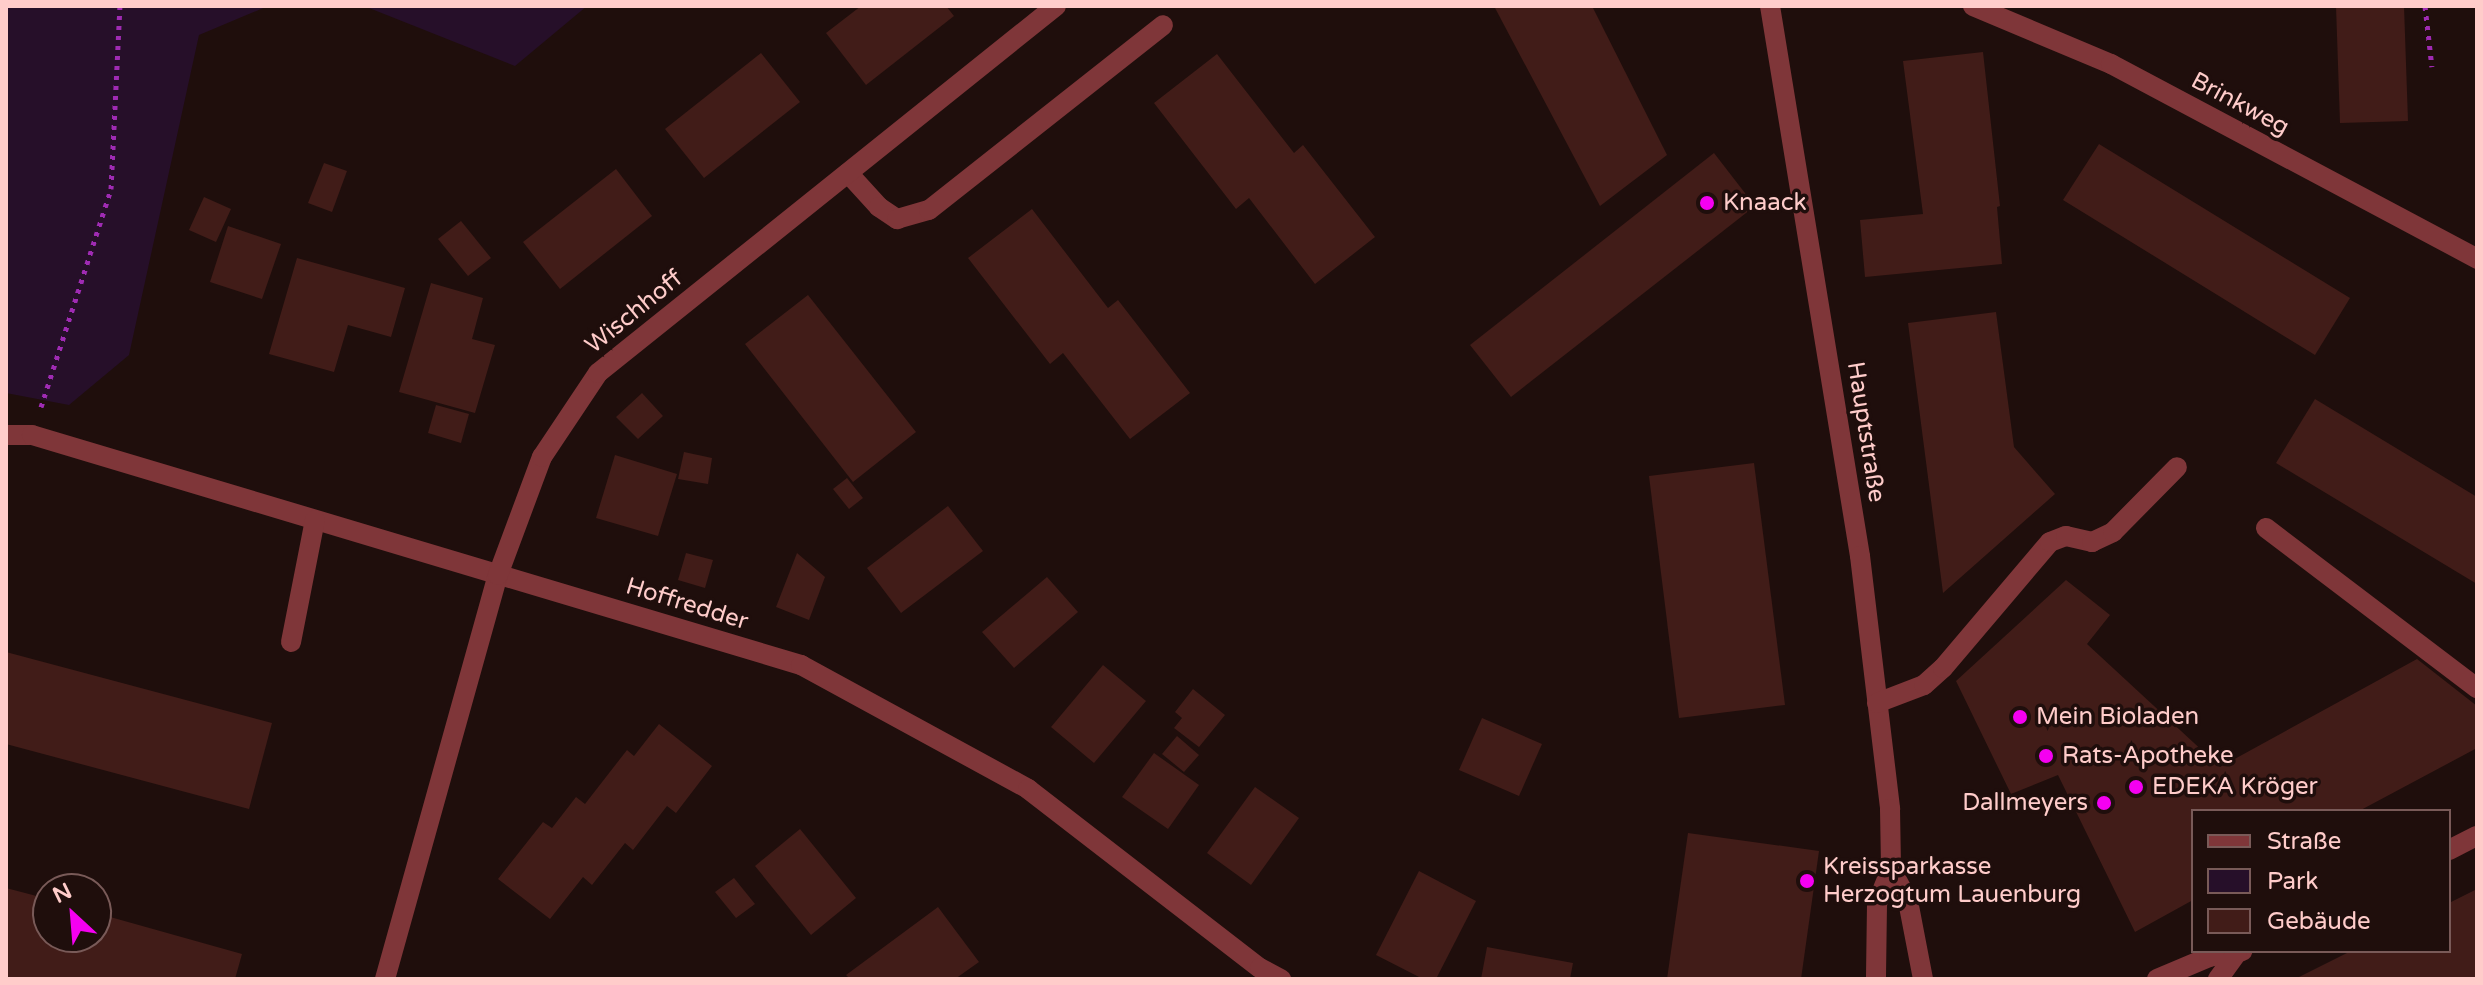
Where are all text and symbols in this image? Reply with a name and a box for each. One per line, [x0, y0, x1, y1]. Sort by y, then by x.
street label: Brinkweg [2186, 66, 2294, 142]
place label: Knaack [1723, 189, 1807, 217]
marker: Knaack [1698, 194, 1716, 212]
street label: Wischhoff [580, 264, 688, 360]
street label: Hauptstraße [1841, 360, 1891, 504]
street label: Hoffredder [622, 572, 752, 636]
place label: Mein Bioladen [2036, 703, 2199, 731]
marker: Mein Bioladen [2011, 708, 2029, 726]
place label: Rats-Apotheke [2062, 742, 2234, 770]
marker: Rats-Apotheke [2037, 747, 2055, 765]
place label: EDEKA Kröger [2152, 773, 2318, 801]
marker: EDEKA Kröger [2127, 778, 2145, 796]
place label: Dallmeyers [1962, 789, 2088, 817]
marker: Dallmeyers [2095, 794, 2113, 812]
legend [2191, 809, 2451, 953]
text: Straße [2267, 827, 2341, 856]
place label: Kreissparkasse Herzogtum Lauenburg [1823, 853, 2081, 909]
text: Park [2267, 867, 2318, 896]
marker: Kreissparkasse Herzogtum Lauenburg [1798, 872, 1816, 890]
north arrow [32, 873, 112, 953]
text: N [49, 878, 76, 909]
text: Gebäude [2267, 907, 2371, 936]

